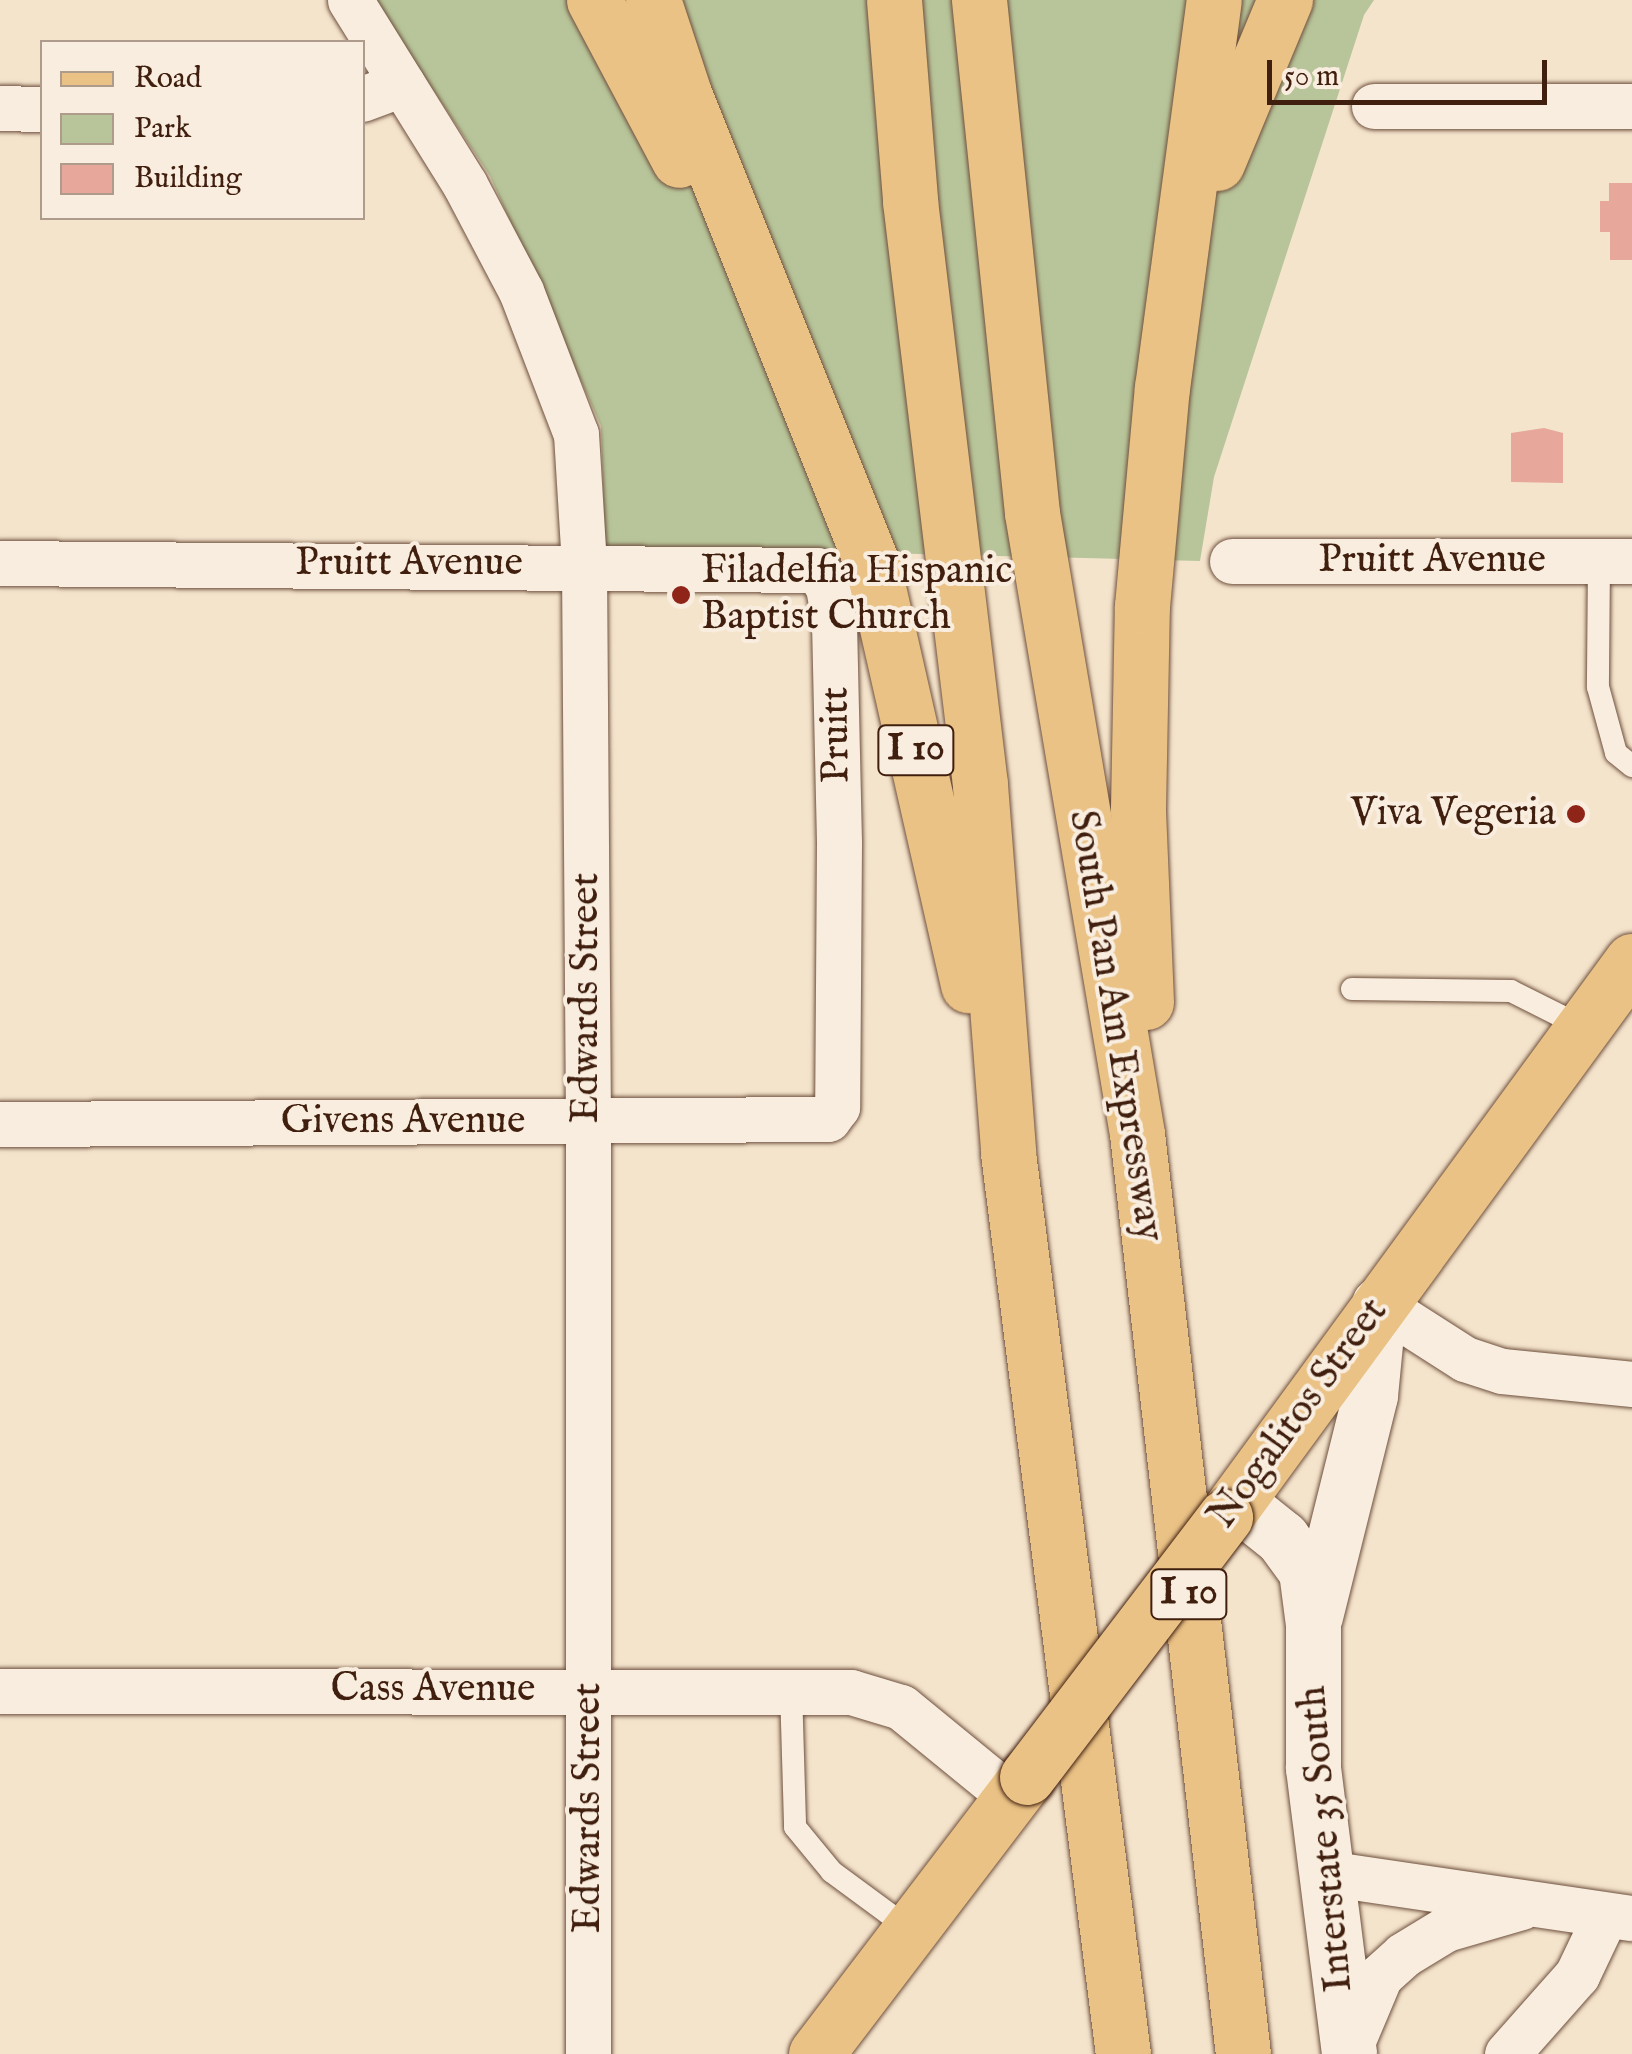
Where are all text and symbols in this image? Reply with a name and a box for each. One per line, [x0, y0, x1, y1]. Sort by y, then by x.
legend [40, 40, 365, 220]
scale bar [1272, 40, 1552, 102]
text: 50 m [1284, 58, 1339, 96]
text: Road [134, 60, 202, 98]
text: Park [134, 110, 191, 148]
text: Building [134, 160, 242, 198]
street label: Pruitt Avenue [1318, 537, 1546, 585]
street label: Pruitt Avenue [295, 540, 523, 588]
place label: Filadelfia Hispanic Baptist Church [701, 548, 1012, 642]
marker: Filadelfia Hispanic Baptist Church [670, 584, 692, 606]
street label: Pruitt [812, 686, 862, 784]
road number: I 10 [876, 717, 956, 783]
place label: Viva Vegeria [1351, 790, 1556, 838]
marker: Viva Vegeria [1565, 803, 1587, 825]
street label: South Pan Am Expressway [1057, 807, 1173, 1245]
street label: Edwards Street [563, 873, 611, 1123]
street label: Givens Avenue [281, 1098, 525, 1146]
street label: Nogalitos Street [1199, 1289, 1399, 1539]
road number: I 10 [1149, 1561, 1229, 1627]
street label: Cass Avenue [331, 1666, 535, 1714]
street label: Edwards Street [565, 1683, 613, 1933]
street label: Interstate 35 South [1290, 1684, 1364, 1994]

